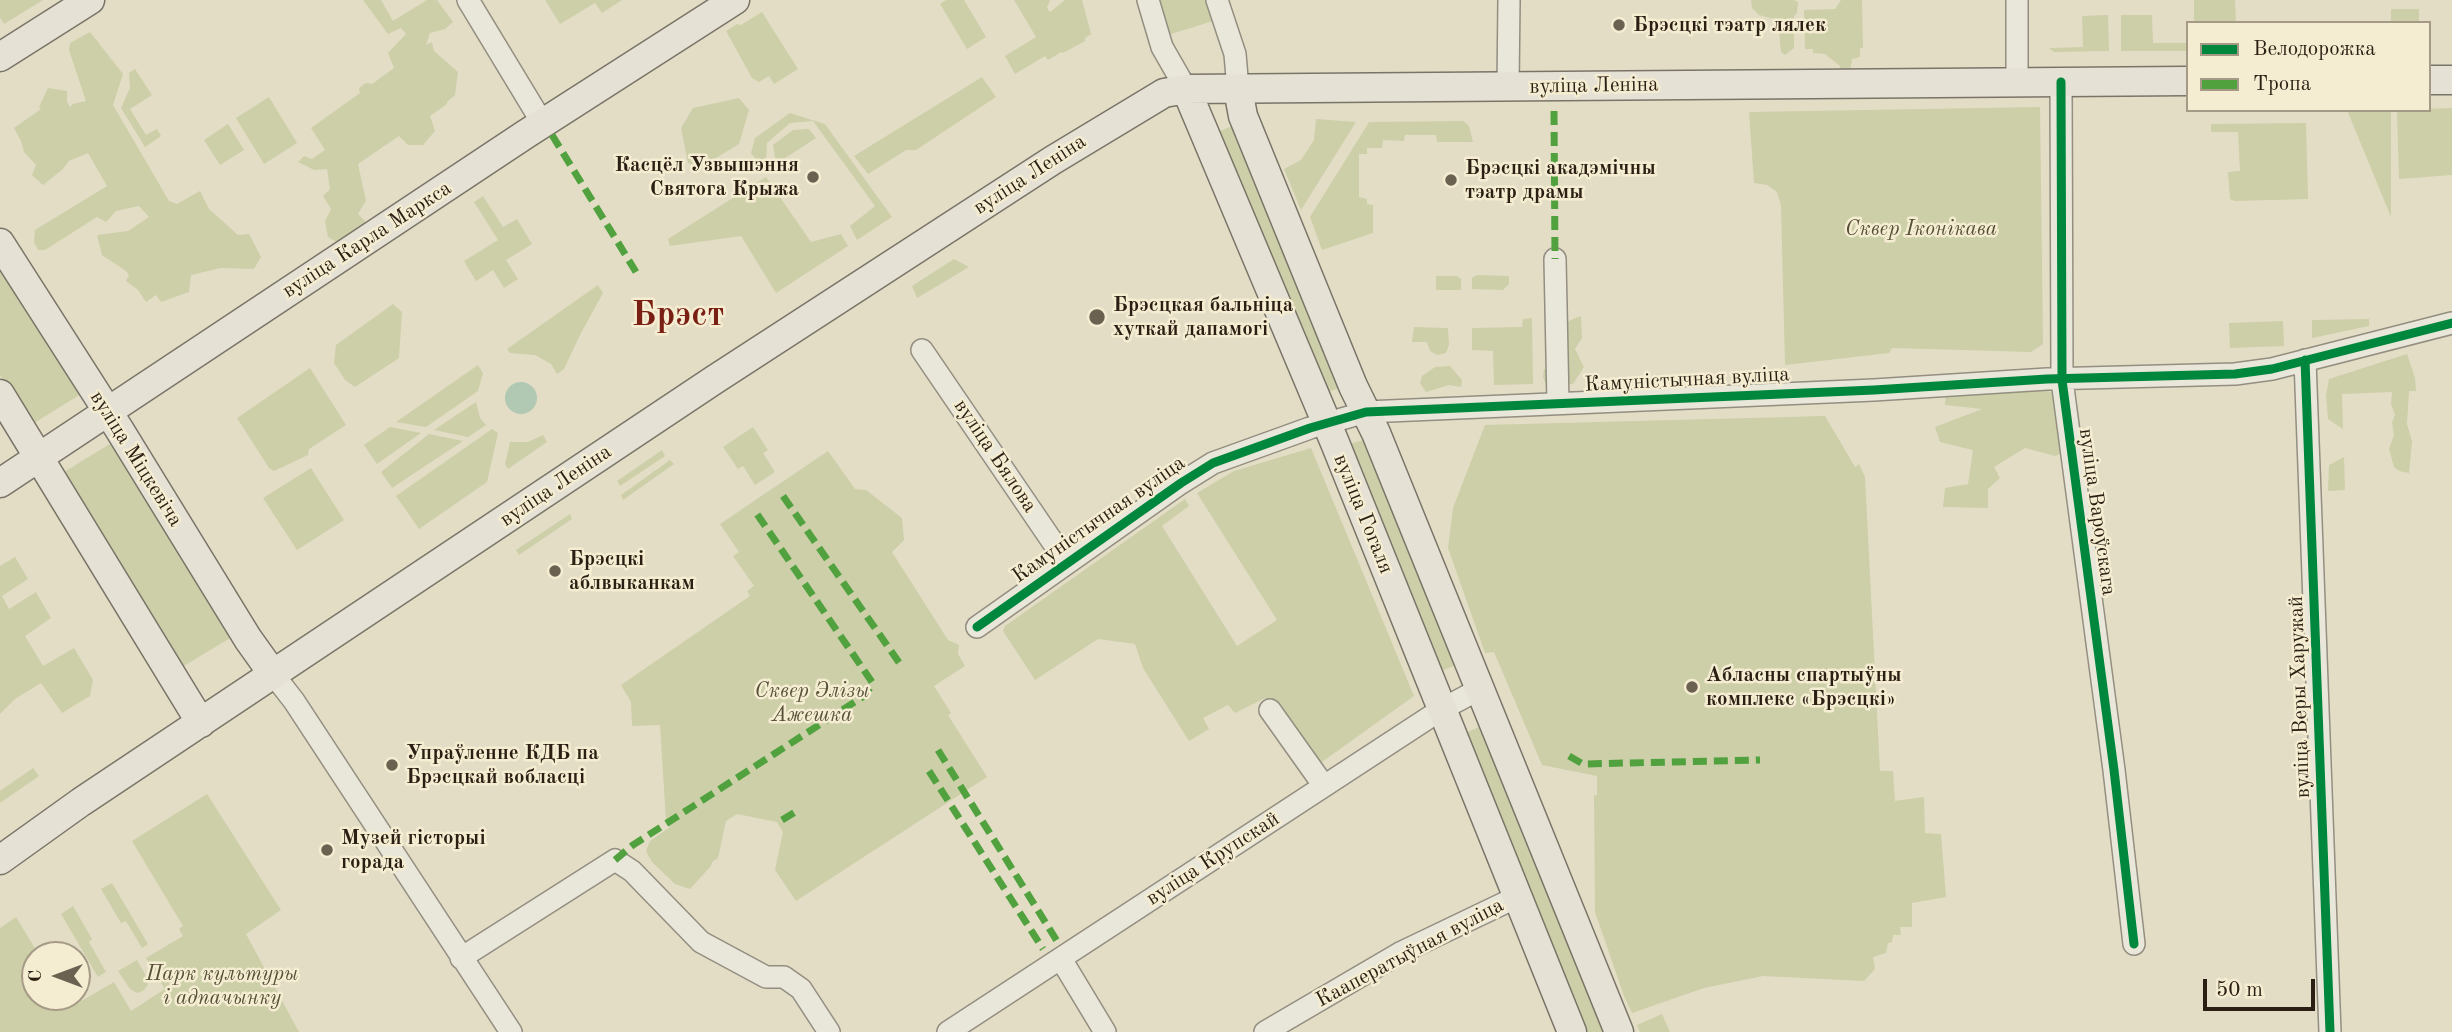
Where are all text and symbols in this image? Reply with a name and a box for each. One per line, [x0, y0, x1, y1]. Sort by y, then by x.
place label: Брэсцкі тэатр лялек [1633, 12, 1826, 38]
marker: Брэсцкі тэатр лялек [1611, 17, 1627, 33]
legend [2186, 21, 2431, 112]
text: Велодорожка [2253, 39, 2376, 60]
street label: вуліца Леніна [1529, 72, 1659, 100]
text: Тропа [2253, 74, 2311, 95]
street label: вуліца Леніна [969, 129, 1091, 221]
place label: Касцёл Узвышэння Святога Крыжа [614, 152, 799, 202]
place label: Брэсцкі акадэмічны тэатр драмы [1465, 155, 1656, 205]
marker: Касцёл Узвышэння Святога Крыжа [805, 169, 821, 185]
marker: Брэсцкі акадэмічны тэатр драмы [1443, 172, 1459, 188]
street label: вуліца Карла Маркса [278, 176, 456, 304]
park label: Сквер Іконікава [1845, 216, 1997, 242]
place label: Брэсцкая бальніца хуткай дапамогі [1113, 292, 1293, 342]
district label: Брэст [631, 295, 725, 337]
marker: Брэсцкая бальніца хуткай дапамогі [1087, 307, 1107, 327]
street label: Камуністычная вуліца [1584, 362, 1790, 398]
street label: вуліца Міцкевіча [84, 386, 188, 532]
street label: вуліца Бялова [948, 395, 1042, 517]
street label: вуліца Вароўскага [2073, 427, 2121, 597]
street label: вуліца Леніна [495, 439, 617, 533]
street label: вуліца Гогаля [1328, 450, 1398, 578]
street label: Камуністычная вуліца [1008, 451, 1190, 589]
place label: Брэсцкі аблвыканкам [569, 546, 695, 596]
marker: Брэсцкі аблвыканкам [547, 563, 563, 579]
street label: вуліца Веры Харужай [2284, 595, 2316, 799]
place label: Абласны спартыўны комплекс «Брэсцкі» [1706, 662, 1902, 712]
park label: Сквер Элізы Ажешка [754, 678, 870, 728]
marker: Абласны спартыўны комплекс «Брэсцкі» [1684, 679, 1700, 695]
place label: Упраўленне КДБ па Брэсцкай вобласці [406, 740, 599, 790]
marker: Упраўленне КДБ па Брэсцкай вобласці [384, 757, 400, 773]
street label: вуліца Крупскай [1142, 807, 1284, 911]
place label: Музей гісторыі горада [341, 825, 486, 875]
marker: Музей гісторыі горада [319, 842, 335, 858]
street label: Кааператыўная вуліца [1312, 893, 1508, 1013]
north arrow [21, 941, 91, 1011]
park label: Парк культуры і адпачынку [146, 961, 298, 1011]
scale bar [2207, 965, 2319, 1009]
text: С [27, 970, 46, 982]
text: 50 m [2216, 980, 2263, 1001]

